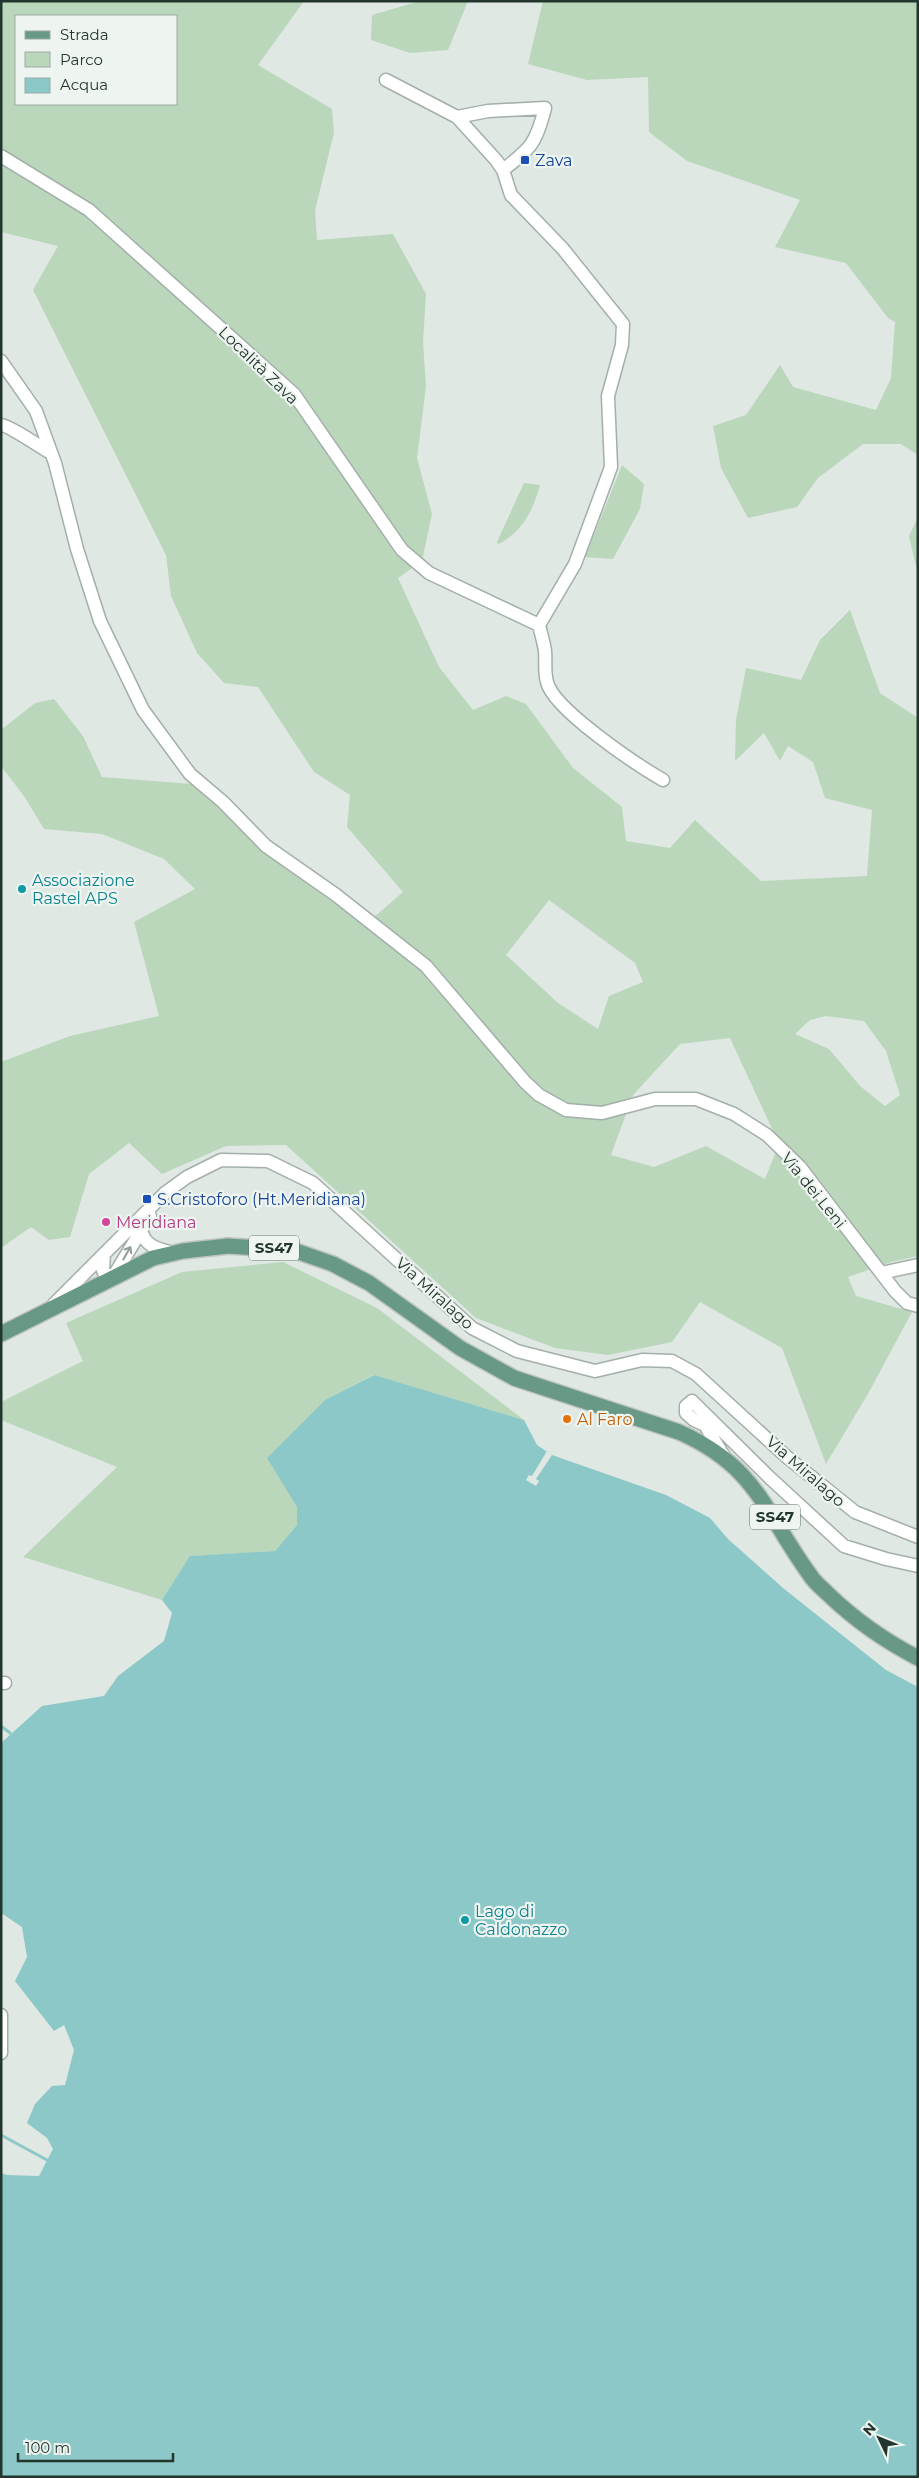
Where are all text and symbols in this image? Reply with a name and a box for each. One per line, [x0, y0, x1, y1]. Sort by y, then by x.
legend [15, 15, 178, 105]
text: Strada [60, 25, 109, 44]
text: Parco [60, 50, 103, 69]
text: Acqua [60, 75, 108, 94]
place label: Zava [535, 151, 573, 170]
marker: Zava [519, 154, 531, 166]
street label: Località Zava [215, 323, 303, 408]
place label: Associazione Rastel APS [32, 871, 135, 908]
marker: Associazione Rastel APS [16, 883, 28, 895]
street label: Via dei Leni [777, 1149, 850, 1232]
place label: S.Cristoforo (Ht.Meridiana) [157, 1190, 366, 1209]
marker: S.Cristoforo (Ht.Meridiana) [141, 1193, 153, 1205]
place label: Meridiana [116, 1213, 196, 1232]
marker: Meridiana [100, 1216, 112, 1228]
road number: SS47 [249, 1236, 299, 1260]
one-way arrow [122, 1246, 132, 1261]
street label: Via Miralago [392, 1253, 478, 1333]
place label: Al Faro [577, 1410, 632, 1429]
marker: Al Faro [561, 1413, 573, 1425]
street label: Via Miralago [762, 1432, 849, 1511]
road number: SS47 [750, 1504, 800, 1530]
place label: Lago di Caldonazzo [475, 1902, 567, 1939]
marker: Lago di Caldonazzo [459, 1914, 471, 1926]
north arrow [854, 2413, 904, 2463]
text: N [859, 2419, 880, 2439]
scale bar [18, 2430, 172, 2462]
text: 100 m [25, 2438, 70, 2457]

